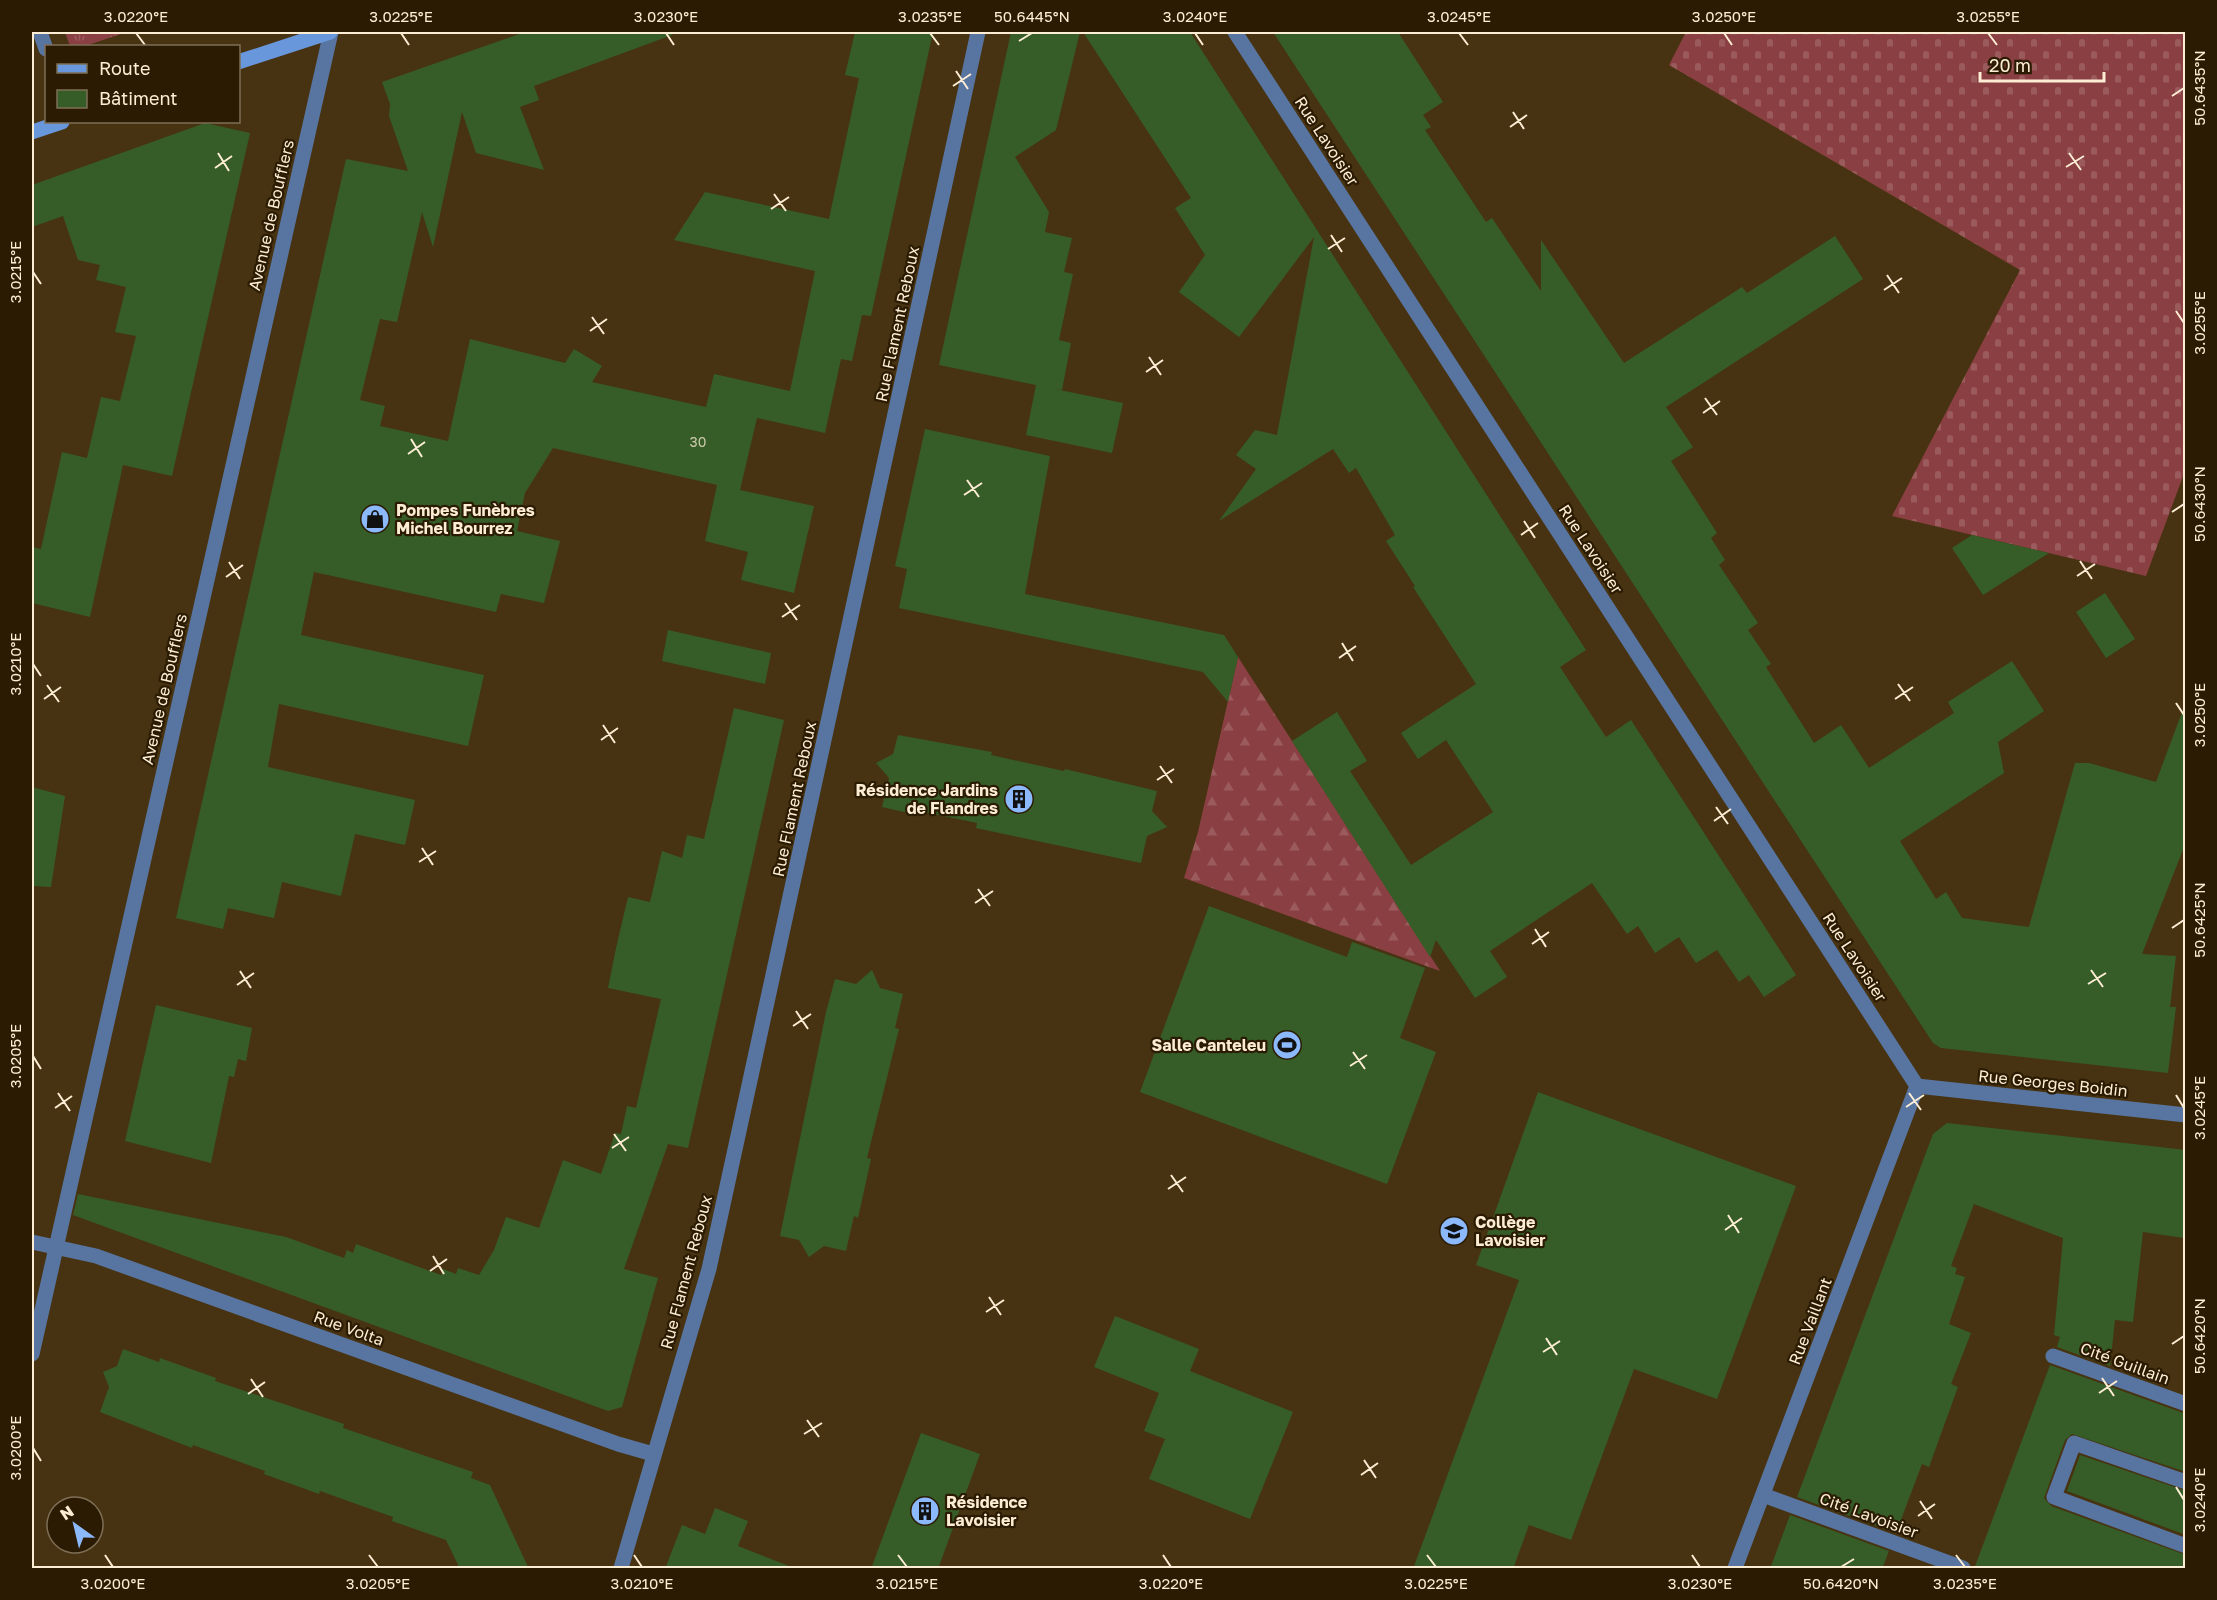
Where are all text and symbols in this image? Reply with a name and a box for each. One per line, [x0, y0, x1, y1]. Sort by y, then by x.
text: 3.0220°E [104, 7, 168, 25]
text: 3.0225°E [369, 7, 433, 25]
text: 3.0230°E [634, 7, 698, 25]
text: 3.0235°E [898, 7, 962, 25]
text: 50.6445°N [994, 7, 1070, 25]
text: 3.0240°E [1163, 7, 1227, 25]
text: 3.0245°E [1427, 7, 1491, 25]
text: 3.0250°E [1692, 7, 1756, 25]
text: 3.0255°E [1956, 7, 2020, 25]
legend [45, 45, 240, 123]
scale bar [1980, 45, 2104, 83]
text: 50.6435°N [2190, 50, 2208, 126]
text: 20 m [1989, 54, 2031, 76]
text: Route [99, 57, 150, 79]
text: Bâtiment [99, 87, 178, 109]
street label: Rue Lavoisier [1291, 93, 1363, 189]
street label: Avenue de Boufflers [244, 138, 298, 292]
text: 3.0215°E [6, 241, 24, 303]
street label: Rue Flament Reboux [871, 244, 923, 404]
text: 3.0255°E [2190, 291, 2208, 355]
house number: 30 [690, 433, 706, 450]
text: 50.6430°N [2190, 466, 2208, 542]
place label: Pompes Funèbres Michel Bourrez [396, 500, 535, 538]
street label: Rue Lavoisier [1555, 501, 1627, 597]
shop icon: Pompes Funèbres Michel Bourrez [359, 503, 391, 535]
street label: Avenue de Boufflers [137, 612, 191, 766]
text: 3.0210°E [6, 633, 24, 695]
text: 3.0250°E [2190, 683, 2208, 747]
street label: Rue Flament Reboux [768, 719, 820, 879]
place label: Résidence Jardins de Flandres [855, 780, 998, 818]
building icon: Résidence Jardins de Flandres [1003, 783, 1035, 815]
text: 50.6425°N [2190, 882, 2208, 958]
street label: Rue Lavoisier [1819, 909, 1891, 1005]
text: 3.0205°E [6, 1024, 24, 1088]
sports icon: Salle Canteleu [1271, 1029, 1303, 1061]
place label: Salle Canteleu [1152, 1035, 1266, 1055]
street label: Rue Georges Boidin [1977, 1065, 2129, 1101]
text: 3.0245°E [2190, 1076, 2208, 1140]
street label: Rue Flament Reboux [656, 1193, 716, 1351]
place label: Collège Lavoisier [1475, 1212, 1546, 1250]
school or university icon: Collège Lavoisier [1438, 1215, 1470, 1247]
street label: Rue Vaillant [1784, 1274, 1836, 1368]
text: 50.6420°N [2190, 1298, 2208, 1374]
street label: Rue Volta [311, 1306, 387, 1350]
street label: Cité Guillain [2078, 1338, 2172, 1388]
text: 3.0200°E [6, 1416, 24, 1480]
text: 3.0240°E [2190, 1468, 2208, 1532]
street label: Cité Lavoisier [1817, 1488, 1921, 1542]
place label: Résidence Lavoisier [946, 1492, 1027, 1530]
north arrow [45, 1495, 105, 1555]
building icon: Résidence Lavoisier [909, 1495, 941, 1527]
text: N [56, 1501, 77, 1524]
text: 3.0200°E [81, 1574, 145, 1592]
text: 3.0205°E [346, 1574, 410, 1592]
text: 3.0210°E [611, 1574, 673, 1592]
text: 3.0215°E [876, 1574, 938, 1592]
text: 3.0220°E [1139, 1574, 1203, 1592]
text: 3.0225°E [1404, 1574, 1468, 1592]
text: 3.0230°E [1668, 1574, 1732, 1592]
text: 50.6420°N [1803, 1574, 1879, 1592]
text: 3.0235°E [1933, 1574, 1997, 1592]

